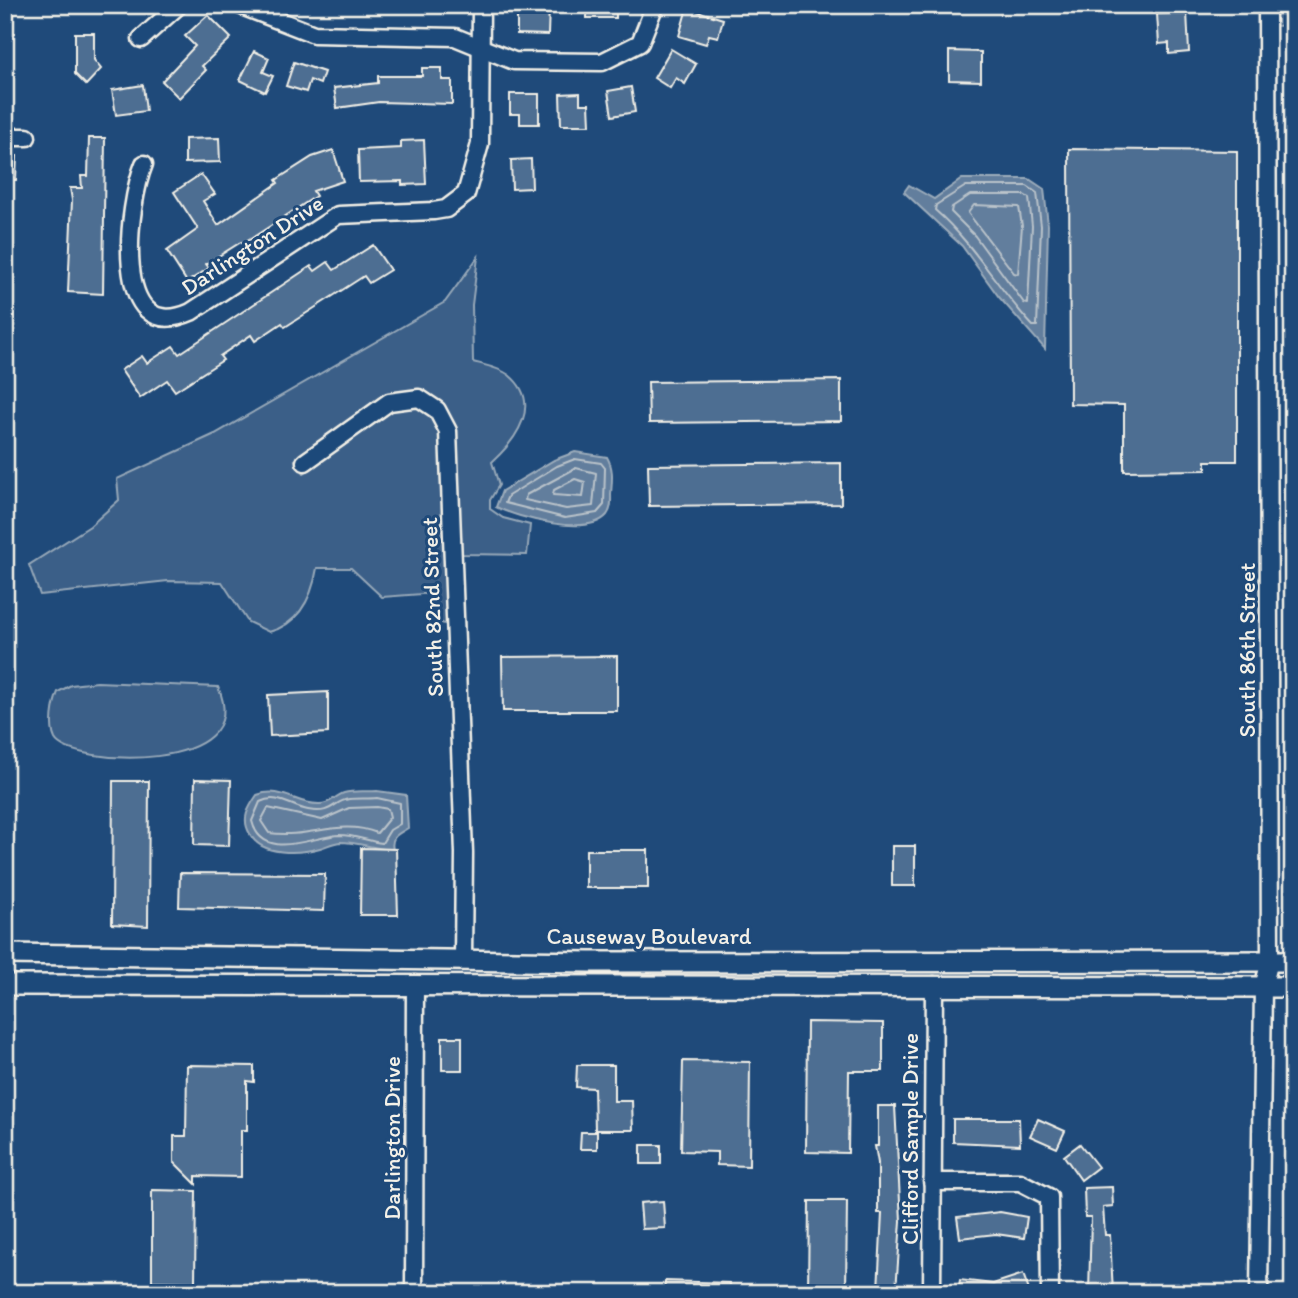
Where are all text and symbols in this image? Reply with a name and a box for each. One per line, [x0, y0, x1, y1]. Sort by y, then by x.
street label: Darlington Drive [176, 189, 328, 301]
street label: South 82nd Street [415, 517, 449, 697]
street label: South 86th Street [1233, 562, 1261, 738]
street label: Causeway Boulevard [547, 922, 752, 950]
street label: Clifford Sample Drive [896, 1033, 924, 1245]
street label: Darlington Drive [378, 1056, 406, 1220]

